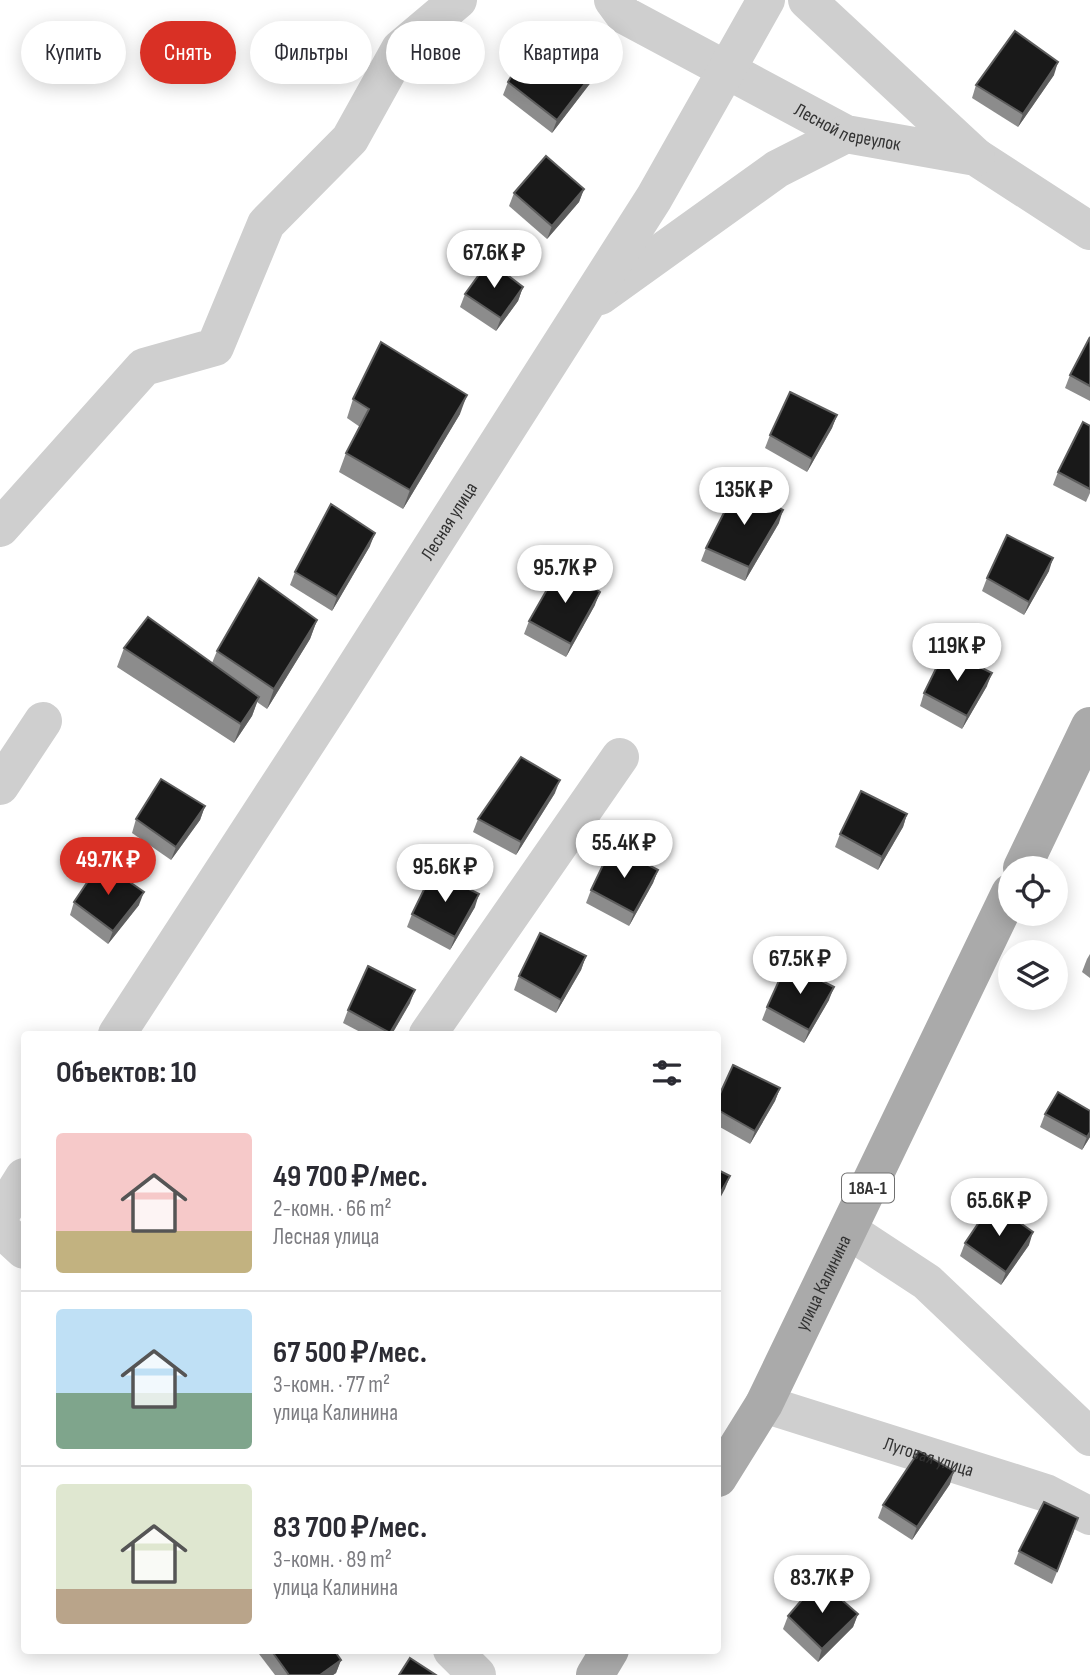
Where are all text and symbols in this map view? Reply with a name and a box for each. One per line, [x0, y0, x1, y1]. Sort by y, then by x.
chip: Купить [21, 21, 126, 84]
chip: Снять [140, 21, 236, 84]
chip: Фильтры [250, 21, 372, 84]
chip: Новое [386, 21, 485, 84]
chip: Квартира [499, 21, 623, 84]
street label: Лесной переулок [790, 99, 903, 157]
pin: 67.6K ₽ [429, 230, 559, 290]
text: 67.6K ₽ [463, 239, 525, 267]
pin: 135K ₽ [687, 468, 801, 527]
text: 135K ₽ [715, 476, 773, 504]
street label: Лесная улица [416, 478, 483, 565]
pin: 95.7K ₽ [500, 546, 630, 605]
text: 95.7K ₽ [533, 554, 597, 582]
pin: 119K ₽ [900, 624, 1014, 683]
text: 119K ₽ [928, 632, 986, 660]
pin: 55.4K ₽ [559, 820, 689, 880]
text: 55.4K ₽ [592, 829, 656, 857]
pin: 49.7K ₽ [43, 838, 173, 897]
pin: 95.6K ₽ [380, 844, 510, 904]
text: 49.7K ₽ [76, 846, 140, 874]
text: 95.6K ₽ [413, 853, 477, 881]
map controls [998, 856, 1068, 1010]
button: locate [998, 856, 1068, 926]
pin: 67.5K ₽ [735, 936, 865, 996]
button: layers [998, 940, 1068, 1010]
text: 67.5K ₽ [769, 945, 831, 973]
icon: filters [648, 1054, 686, 1092]
text: Объектов: 10 [56, 1055, 197, 1091]
text: 49 700 ₽/мес. [273, 1159, 428, 1195]
icon: home [112, 1161, 196, 1245]
road number: 18А-1 [842, 1174, 894, 1203]
pin: 65.6K ₽ [934, 1178, 1064, 1238]
text: 65.6K ₽ [967, 1187, 1031, 1215]
text: 2-комн. · 66 m² [273, 1195, 392, 1223]
text: Лесная улица [273, 1223, 379, 1251]
street label: улица Калинина [791, 1232, 857, 1335]
text: 67 500 ₽/мес. [273, 1335, 427, 1371]
icon: home [112, 1337, 196, 1421]
text: 3-комн. · 77 m² [273, 1371, 390, 1399]
text: улица Калинина [273, 1399, 398, 1427]
street label: Луговая улица [881, 1433, 976, 1482]
text: 83 700 ₽/мес. [273, 1510, 427, 1546]
icon: home [112, 1512, 196, 1596]
text: 3-комн. · 89 m² [273, 1546, 392, 1574]
pin: 83.7K ₽ [757, 1556, 887, 1615]
text: 83.7K ₽ [790, 1564, 854, 1592]
text: улица Калинина [273, 1574, 398, 1602]

